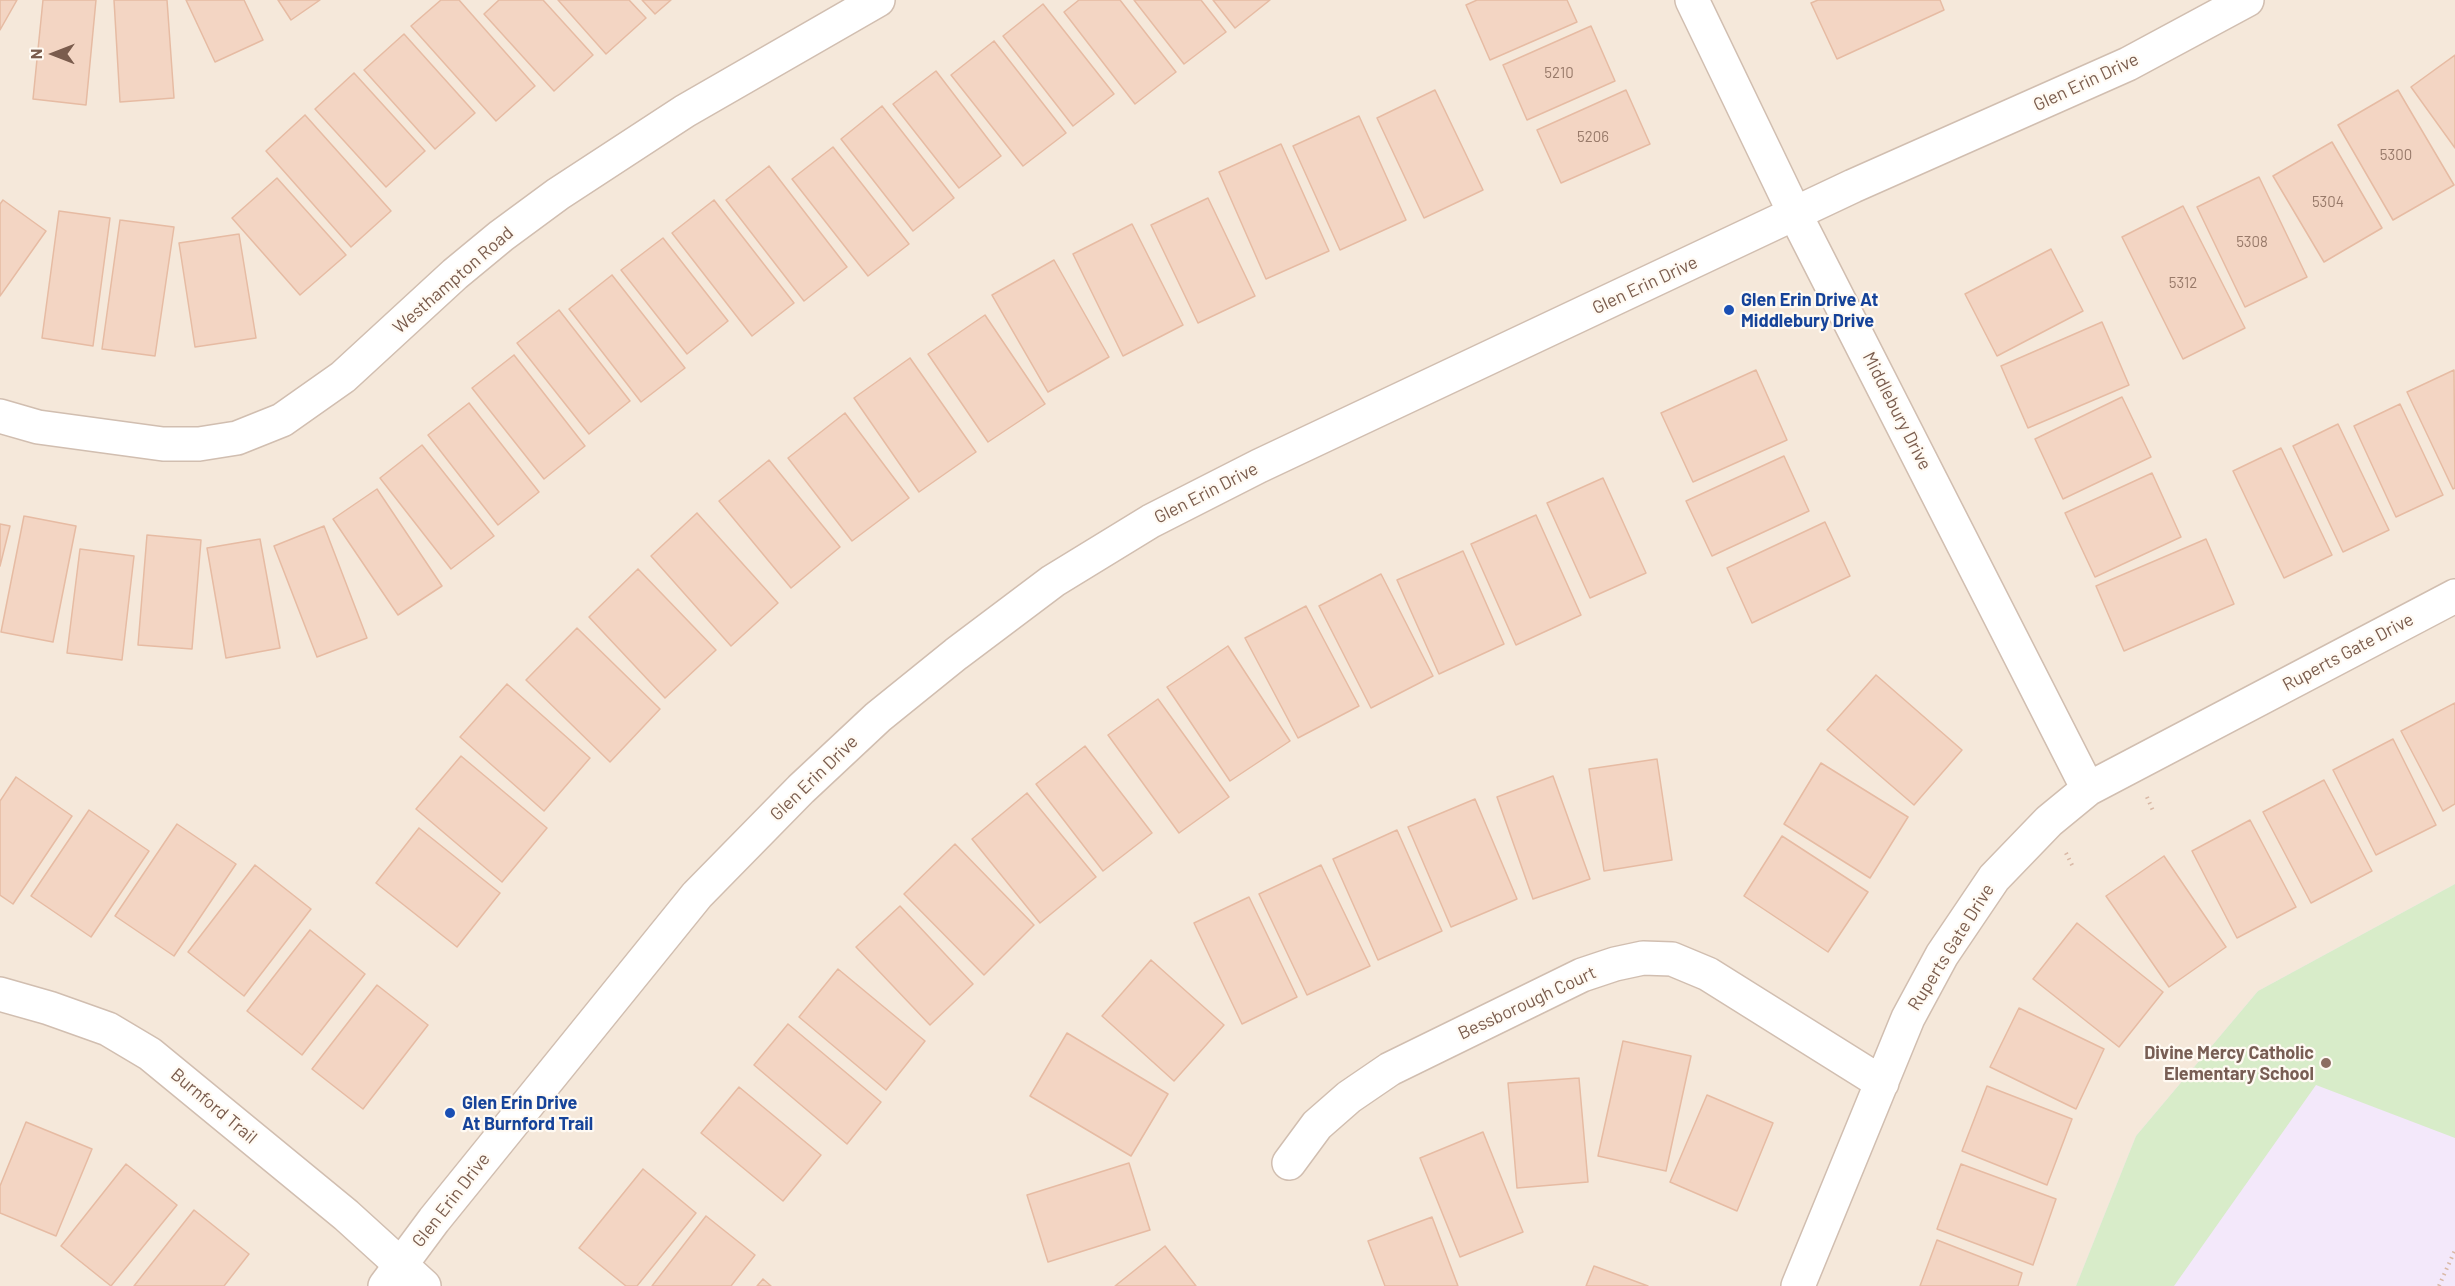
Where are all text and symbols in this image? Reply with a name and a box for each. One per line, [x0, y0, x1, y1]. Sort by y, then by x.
north arrow [24, 24, 84, 84]
street label: Glen Erin Drive [2030, 48, 2142, 116]
text: N [26, 49, 45, 59]
house number: 5210 [1544, 64, 1574, 82]
house number: 5206 [1577, 128, 1609, 146]
house number: 5300 [2380, 146, 2412, 164]
house number: 5304 [2312, 193, 2344, 211]
street label: Westhampton Road [388, 222, 518, 338]
house number: 5308 [2236, 233, 2268, 251]
street label: Glen Erin Drive [1589, 251, 1701, 319]
house number: 5312 [2169, 274, 2197, 292]
place label: Glen Erin Drive At Middlebury Drive [1741, 289, 1878, 332]
marker: Glen Erin Drive At Middlebury Drive [1722, 303, 1736, 317]
street label: Middlebury Drive [1858, 348, 1936, 474]
street label: Glen Erin Drive [1151, 458, 1261, 528]
street label: Ruperts Gate Drive [2279, 608, 2417, 696]
street label: Glen Erin Drive [766, 731, 862, 825]
street label: Ruperts Gate Drive [1903, 880, 1999, 1014]
street label: Bessborough Court [1455, 962, 1599, 1044]
place label: Divine Mercy Catholic Elementary School [2144, 1042, 2314, 1084]
marker: Divine Mercy Catholic Elementary School [2319, 1056, 2333, 1070]
street label: Burnford Trail [166, 1064, 262, 1148]
place label: Glen Erin Drive At Burnford Trail [462, 1092, 593, 1134]
marker: Glen Erin Drive At Burnford Trail [443, 1106, 457, 1120]
street label: Glen Erin Drive [408, 1149, 494, 1251]

